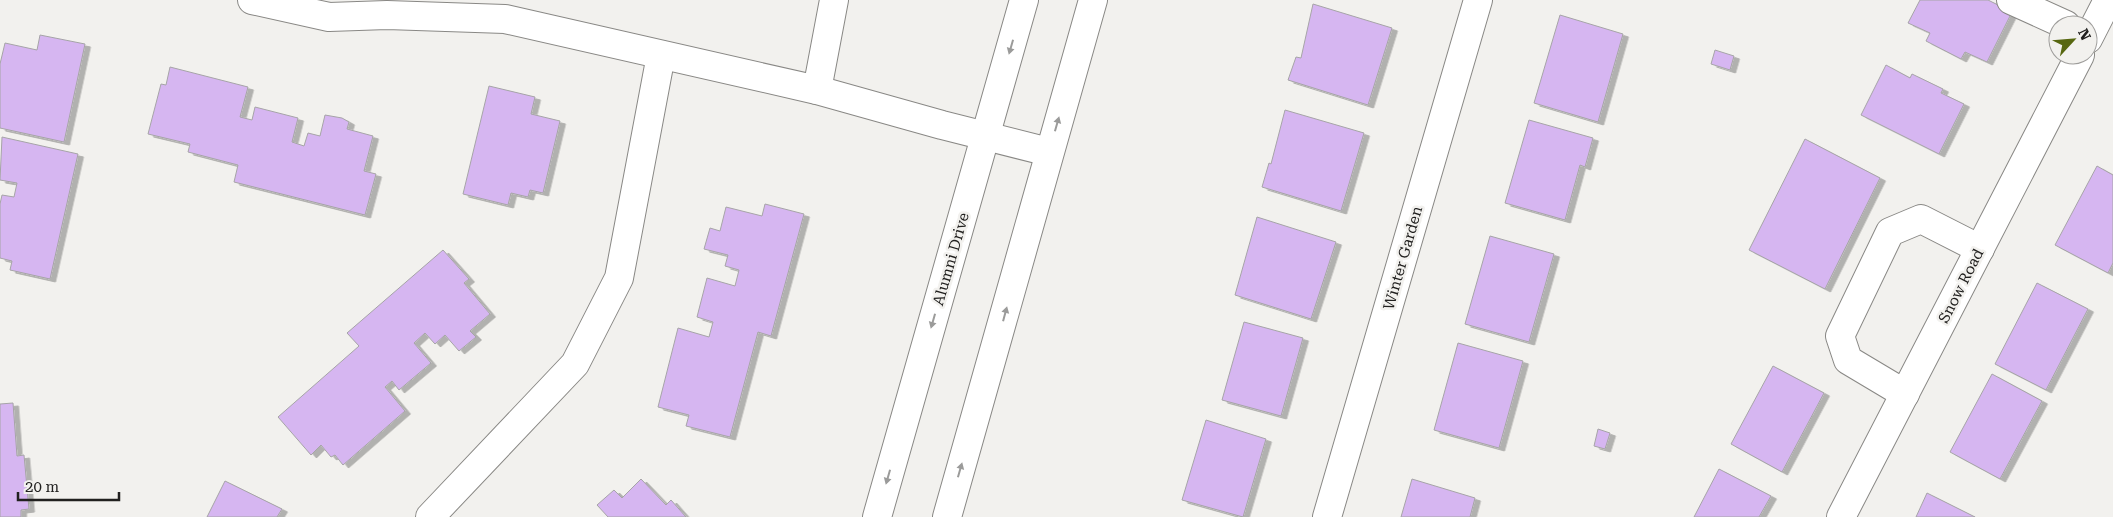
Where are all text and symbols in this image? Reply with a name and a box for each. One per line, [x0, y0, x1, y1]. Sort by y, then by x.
north arrow [2048, 15, 2098, 65]
text: N [2075, 26, 2094, 43]
one-way arrow [1006, 39, 1014, 54]
one-way arrow [1054, 116, 1062, 131]
street label: Winter Garden [1380, 204, 1426, 312]
street label: Alumni Drive [929, 210, 973, 308]
street label: Snow Road [1935, 245, 1988, 326]
one-way arrow [1001, 306, 1009, 322]
one-way arrow [928, 314, 936, 329]
one-way arrow [957, 463, 965, 478]
scale bar [18, 470, 119, 502]
one-way arrow [884, 470, 892, 485]
text: 20 m [25, 478, 60, 496]

